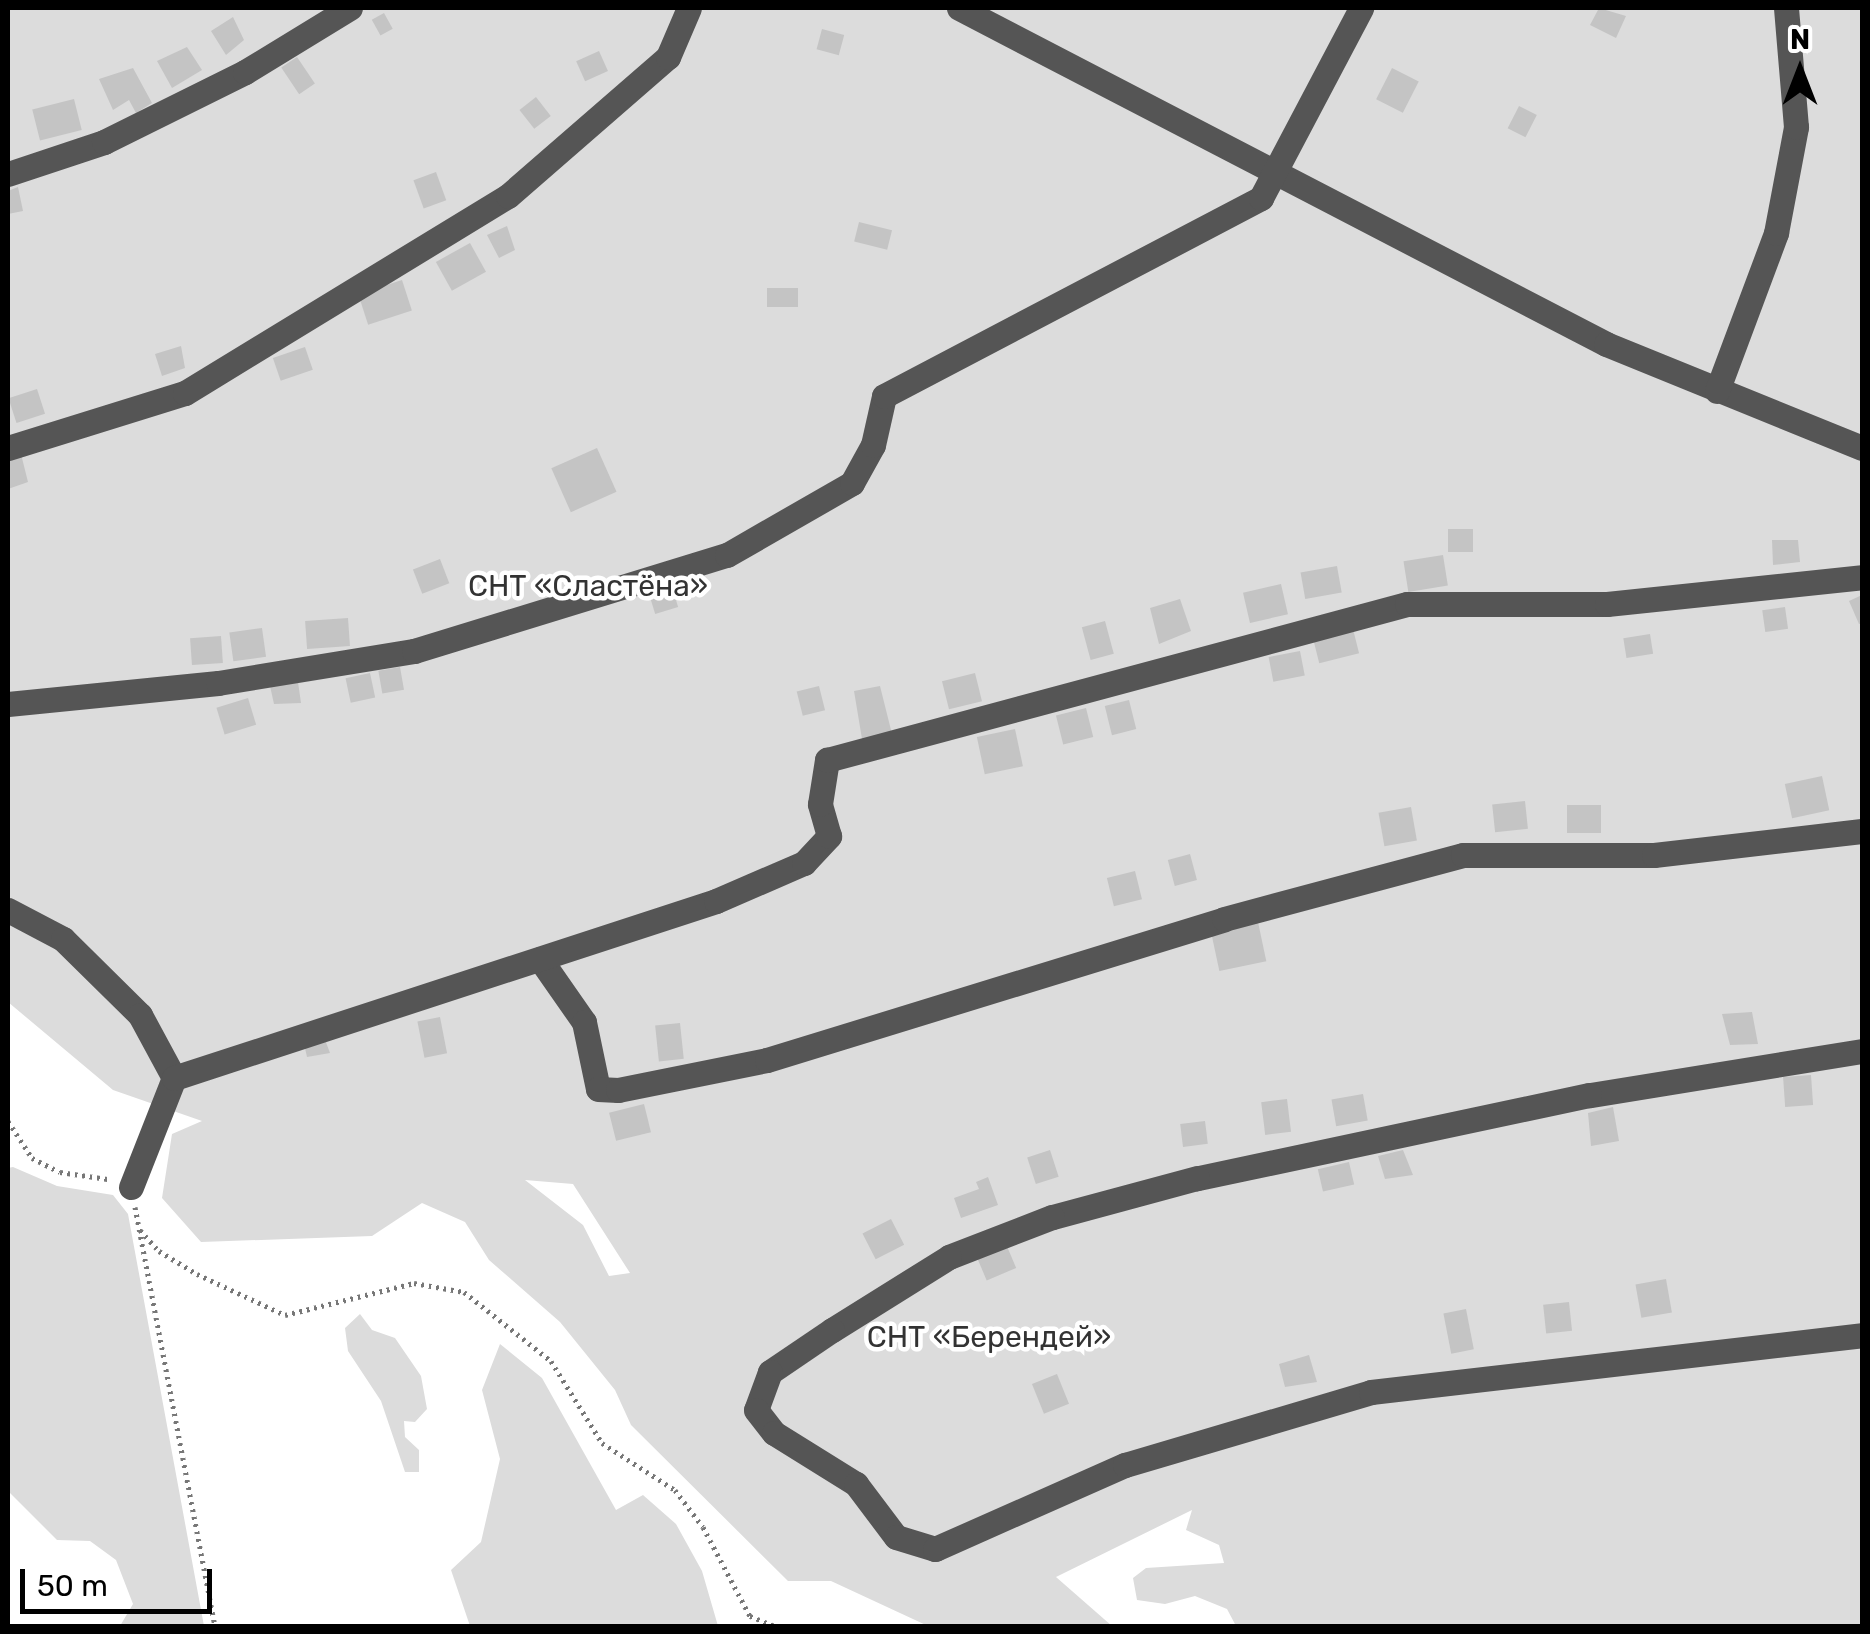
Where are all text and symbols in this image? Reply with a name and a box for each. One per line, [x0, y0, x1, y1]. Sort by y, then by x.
north arrow [1750, 20, 1850, 120]
text: N [1790, 23, 1810, 56]
park label: СНТ «Сластёна» [468, 568, 708, 604]
park label: СНТ «Берендей» [867, 1319, 1111, 1355]
scale bar [25, 1549, 218, 1611]
text: 50 m [37, 1568, 108, 1604]

